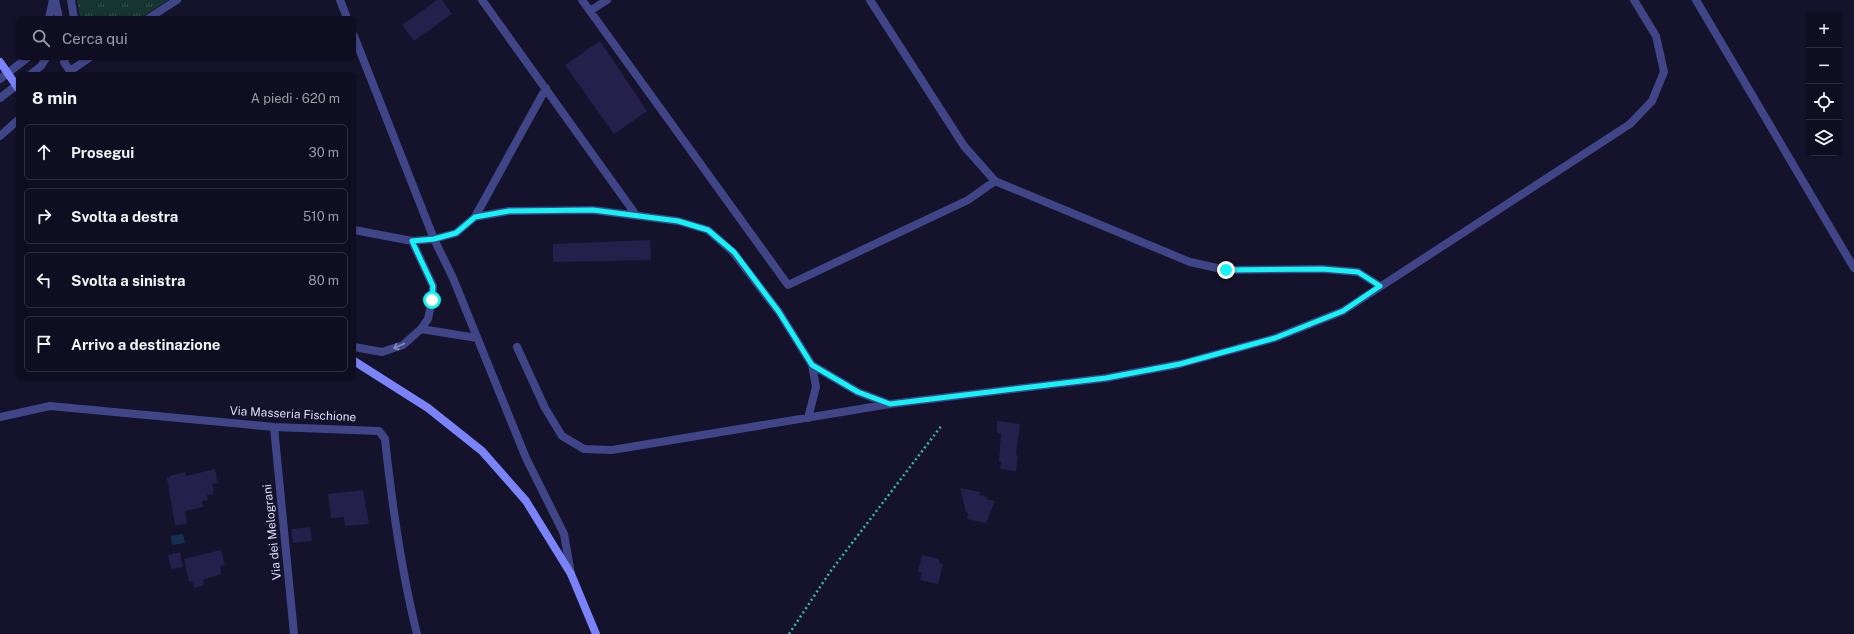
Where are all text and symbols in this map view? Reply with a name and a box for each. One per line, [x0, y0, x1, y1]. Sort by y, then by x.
map controls [1806, 12, 1842, 156]
button: + [1806, 12, 1842, 48]
search box [16, 16, 356, 60]
icon: search [30, 27, 52, 49]
text: Cerca qui [62, 30, 128, 47]
button: − [1806, 48, 1842, 84]
button: locate [1806, 84, 1842, 120]
text: 8 min [32, 88, 77, 108]
text: A piedi · 620 m [251, 91, 340, 106]
button: layers [1806, 120, 1842, 156]
icon: ahead [33, 141, 55, 163]
text: Prosegui [71, 144, 134, 161]
text: 30 m [309, 145, 339, 160]
icon: right [33, 205, 55, 227]
text: Svolta a destra [71, 208, 178, 225]
text: 510 m [303, 209, 339, 224]
route end [1217, 261, 1235, 279]
icon: left [33, 269, 55, 291]
text: Svolta a sinistra [71, 272, 185, 289]
text: 80 m [308, 273, 339, 288]
route start [423, 291, 441, 309]
icon: arrive [33, 333, 55, 355]
text: Arrivo a destinazione [71, 336, 220, 353]
one-way arrow [393, 342, 405, 350]
street label: Via Masseria Fischione [229, 404, 357, 424]
street label: Via dei Melograni [260, 483, 284, 581]

